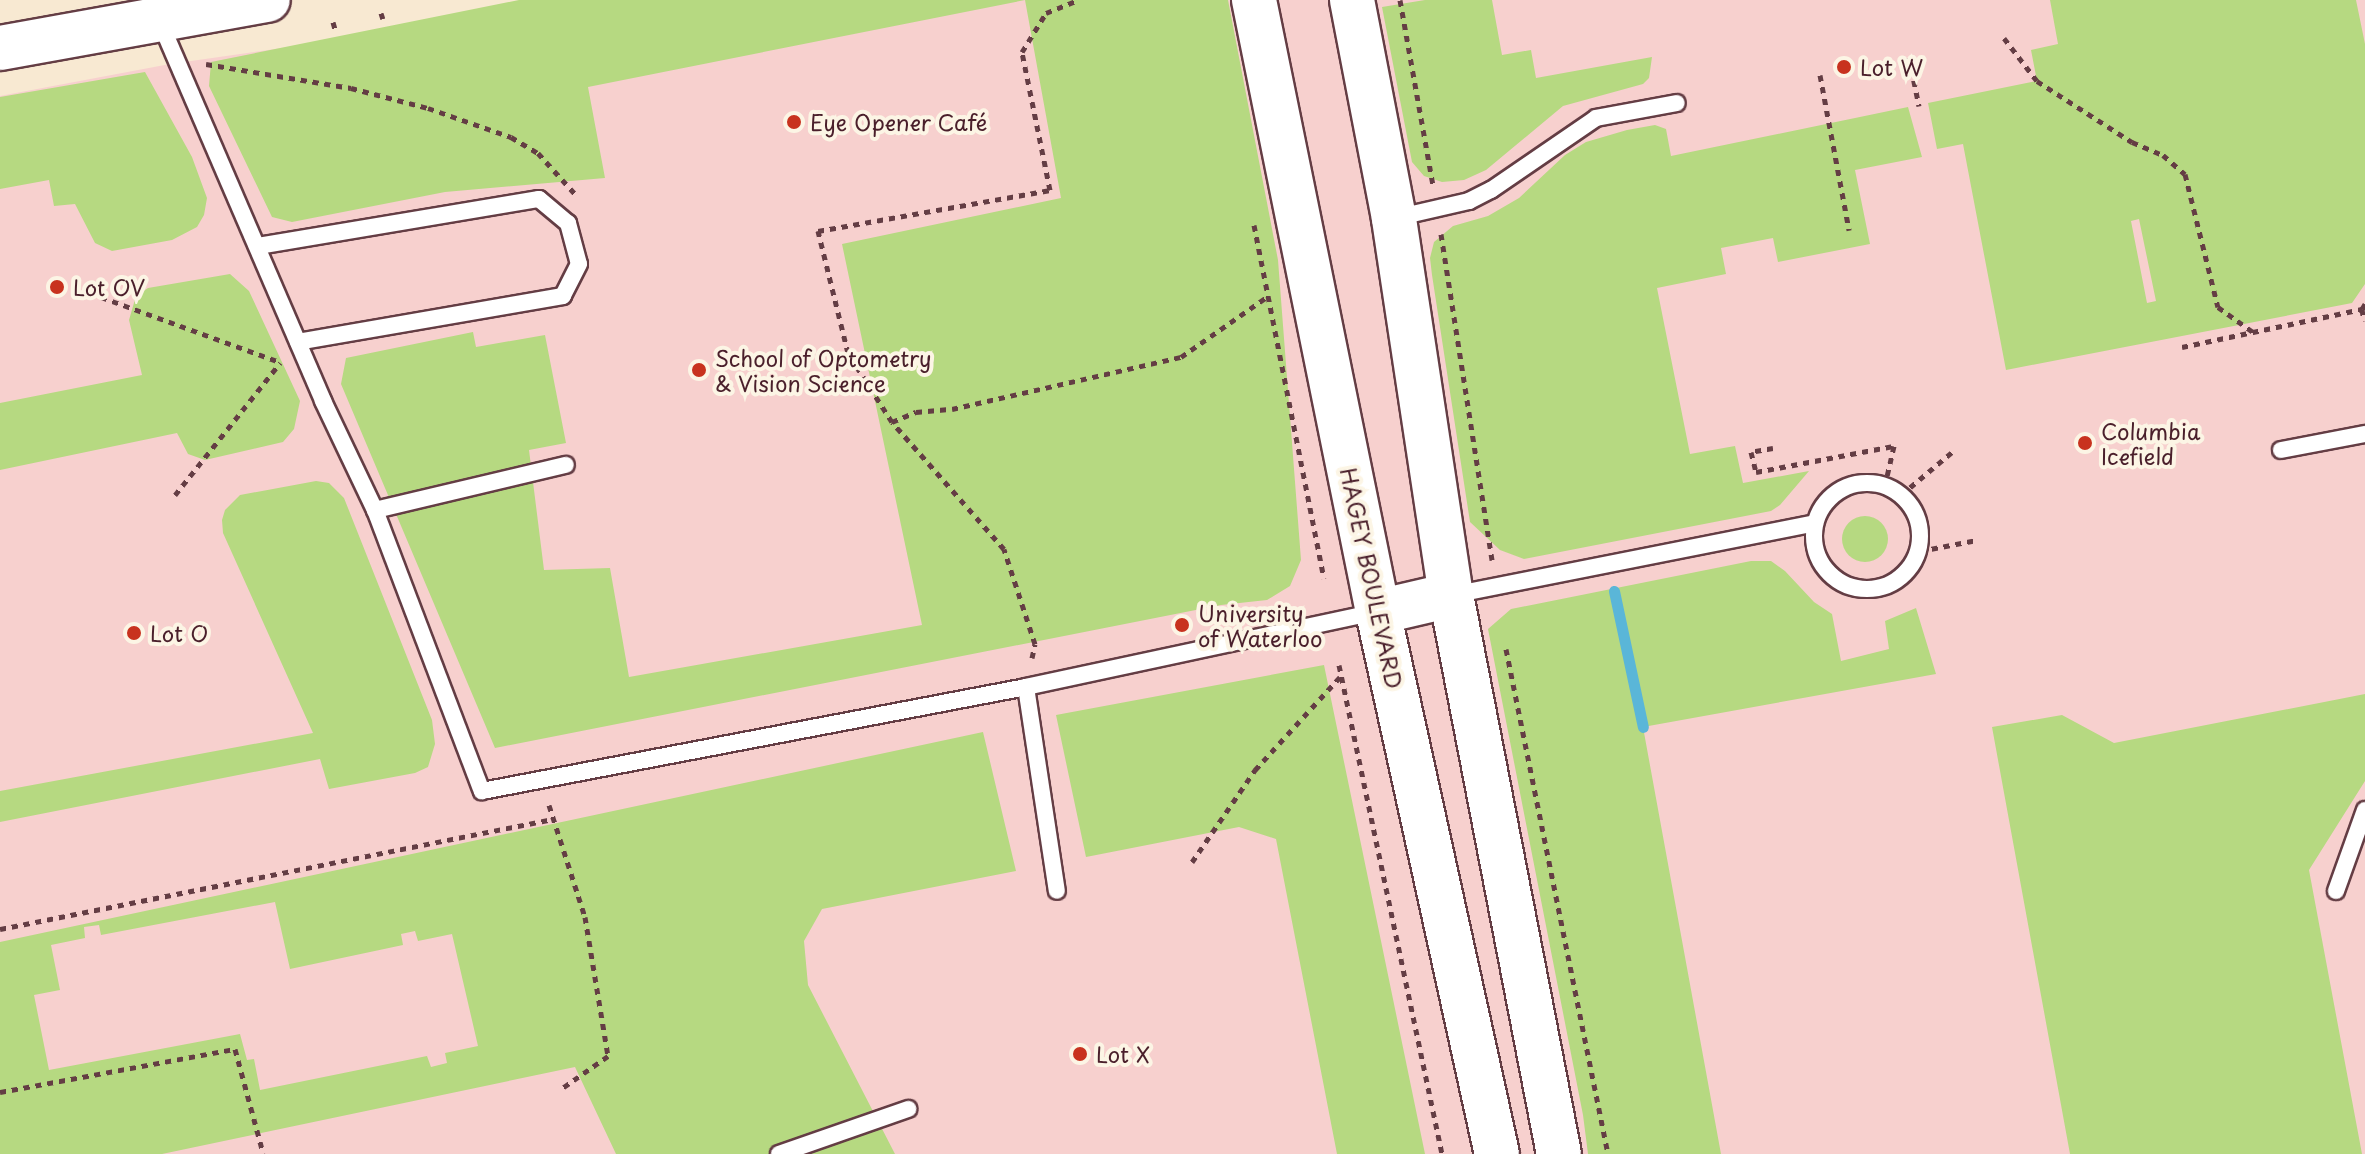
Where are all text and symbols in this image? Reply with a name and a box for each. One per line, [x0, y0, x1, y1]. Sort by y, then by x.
place label: Lot W [1860, 54, 1924, 80]
marker: Lot W [1835, 58, 1853, 76]
place label: Eye Opener Café [810, 109, 990, 135]
marker: Eye Opener Café [785, 113, 803, 131]
place label: Lot OV [73, 274, 147, 300]
marker: Lot OV [48, 278, 66, 296]
place label: School of Optometry & Vision Science [715, 344, 933, 396]
marker: School of Optometry & Vision Science [690, 361, 708, 379]
place label: Columbia Icefield [2101, 417, 2200, 468]
marker: Columbia Icefield [2076, 434, 2094, 452]
street label: HAGEY BOULEVARD [1336, 465, 1408, 691]
place label: University of Waterloo [1198, 599, 1323, 650]
marker: University of Waterloo [1173, 616, 1191, 634]
place label: Lot O [150, 620, 209, 646]
marker: Lot O [125, 624, 143, 642]
place label: Lot X [1096, 1041, 1152, 1067]
marker: Lot X [1071, 1045, 1089, 1063]

